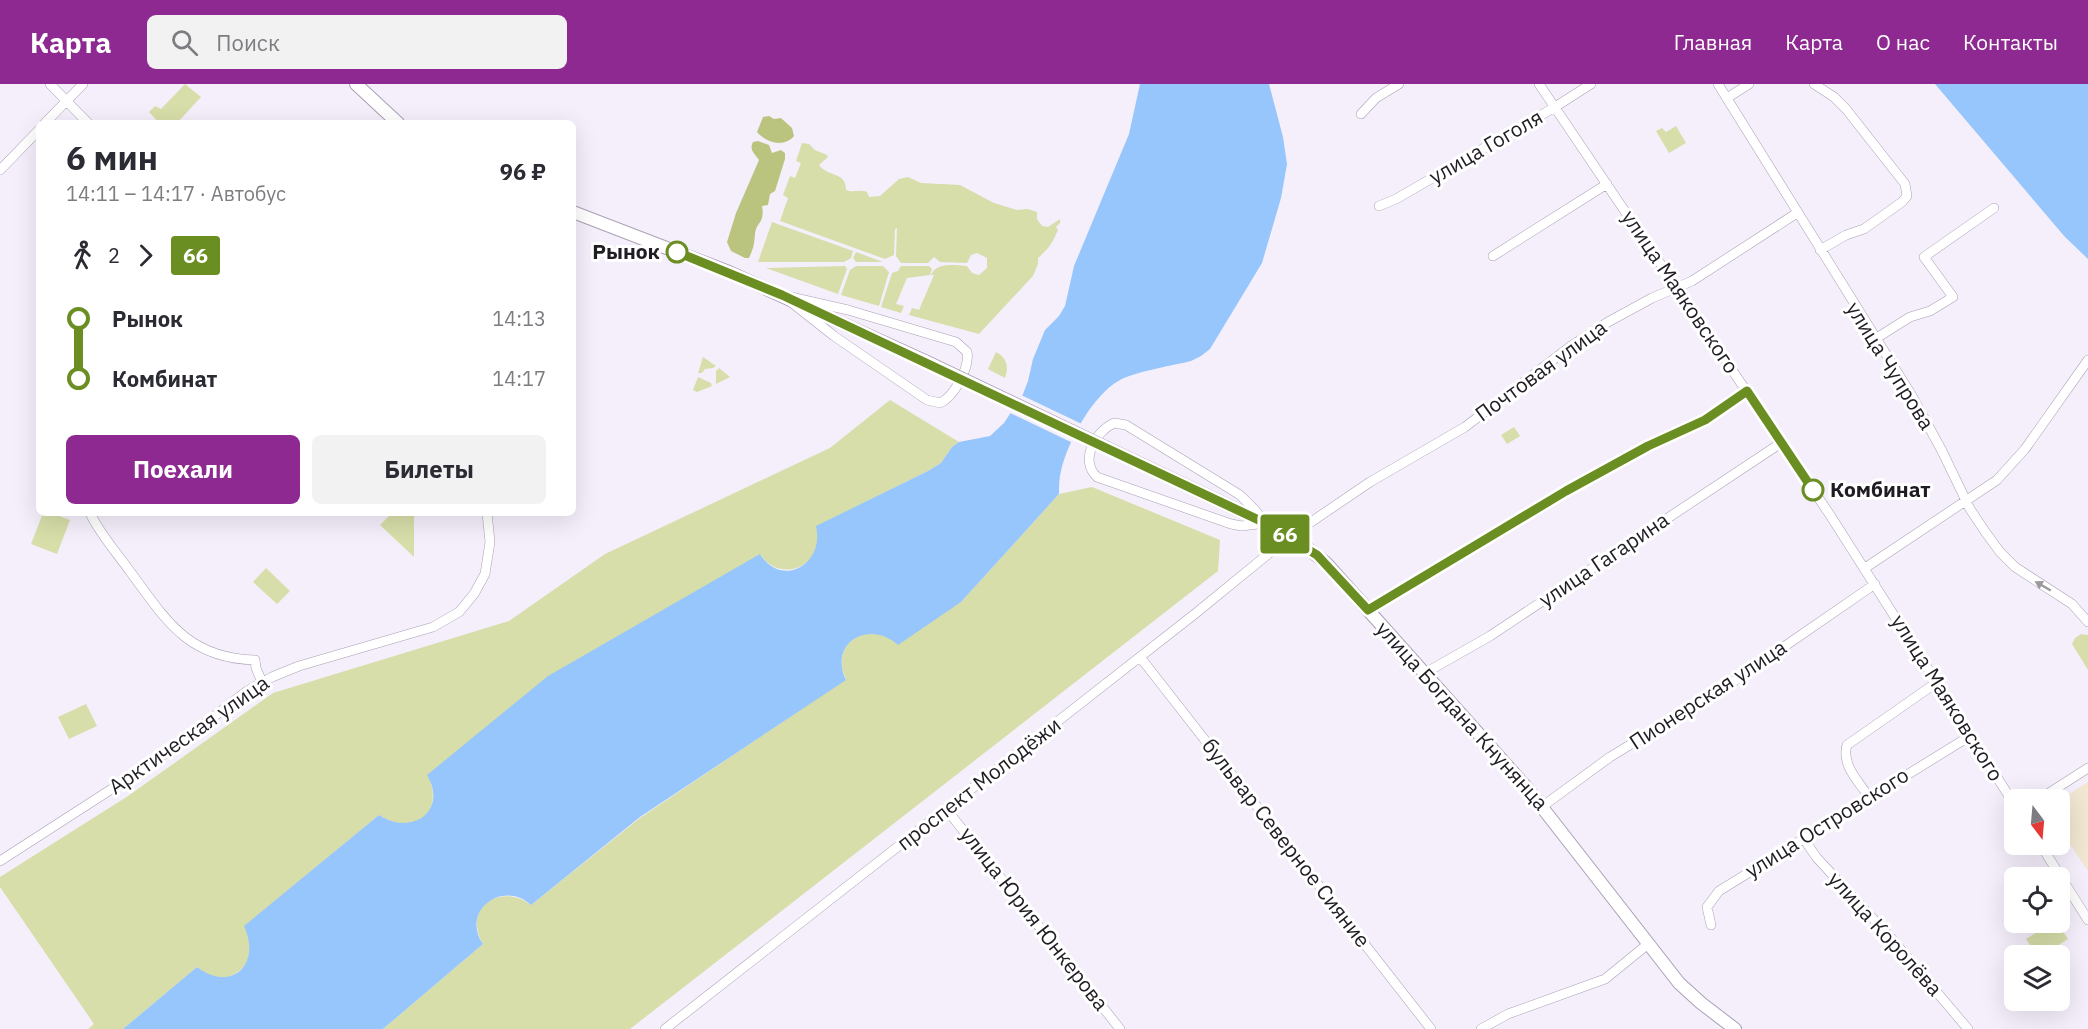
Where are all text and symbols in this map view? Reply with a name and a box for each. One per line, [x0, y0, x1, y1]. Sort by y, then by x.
search box [147, 15, 567, 69]
text: Карта [30, 24, 111, 61]
icon: search [168, 26, 201, 59]
text: Поиск [216, 28, 280, 57]
text: Главная [1674, 28, 1752, 56]
text: Карта [1785, 28, 1843, 56]
text: О нас [1876, 28, 1930, 56]
text: Контакты [1963, 28, 2058, 56]
street label: улица Гоголя [1424, 102, 1547, 190]
text: 6 мин [66, 136, 158, 179]
text: 96 ₽ [500, 157, 546, 186]
text: 14:11 – 14:17 · Автобус [66, 180, 286, 207]
street label: улица Маяковского [1616, 204, 1746, 379]
place label: Рынок [592, 237, 660, 265]
icon: walk [66, 239, 99, 272]
icon: forward [129, 239, 162, 272]
text: 66 [183, 241, 208, 269]
marker: Рынок [666, 241, 688, 263]
text: 2 [108, 242, 120, 269]
street label: улица Чупрова [1840, 296, 1941, 435]
text: Рынок [112, 304, 183, 333]
text: 14:13 [492, 305, 546, 332]
street label: Почтовая улица [1469, 313, 1612, 427]
text: Комбинат [112, 364, 217, 393]
text: 14:17 [492, 365, 546, 392]
button: Поехали [66, 435, 300, 504]
button: Билеты [312, 435, 546, 504]
place label: Комбинат [1830, 475, 1931, 503]
marker: Комбинат [1802, 479, 1824, 501]
street label: улица Гагарина [1533, 505, 1674, 613]
line badge: 66 [1258, 514, 1312, 554]
text: 66 [1272, 520, 1298, 548]
one-way arrow [2034, 581, 2051, 591]
street label: улица Маяковского [1885, 609, 2010, 786]
street label: улица Богдана Кнунянца [1370, 615, 1555, 816]
street label: Пионерская улица [1623, 633, 1791, 756]
street label: Арктическая улица [103, 668, 274, 800]
street label: проспект Молодёжи [891, 710, 1066, 856]
street label: бульвар Северное Сияние [1196, 732, 1377, 953]
street label: улица Островского [1739, 760, 1914, 884]
north arrow [2004, 789, 2070, 855]
map controls [2004, 789, 2070, 1011]
street label: улица Юрия Юнкерова [954, 821, 1115, 1016]
street label: улица Королёва [1822, 865, 1949, 1002]
button: locate [2004, 867, 2070, 933]
button: layers [2004, 945, 2070, 1011]

